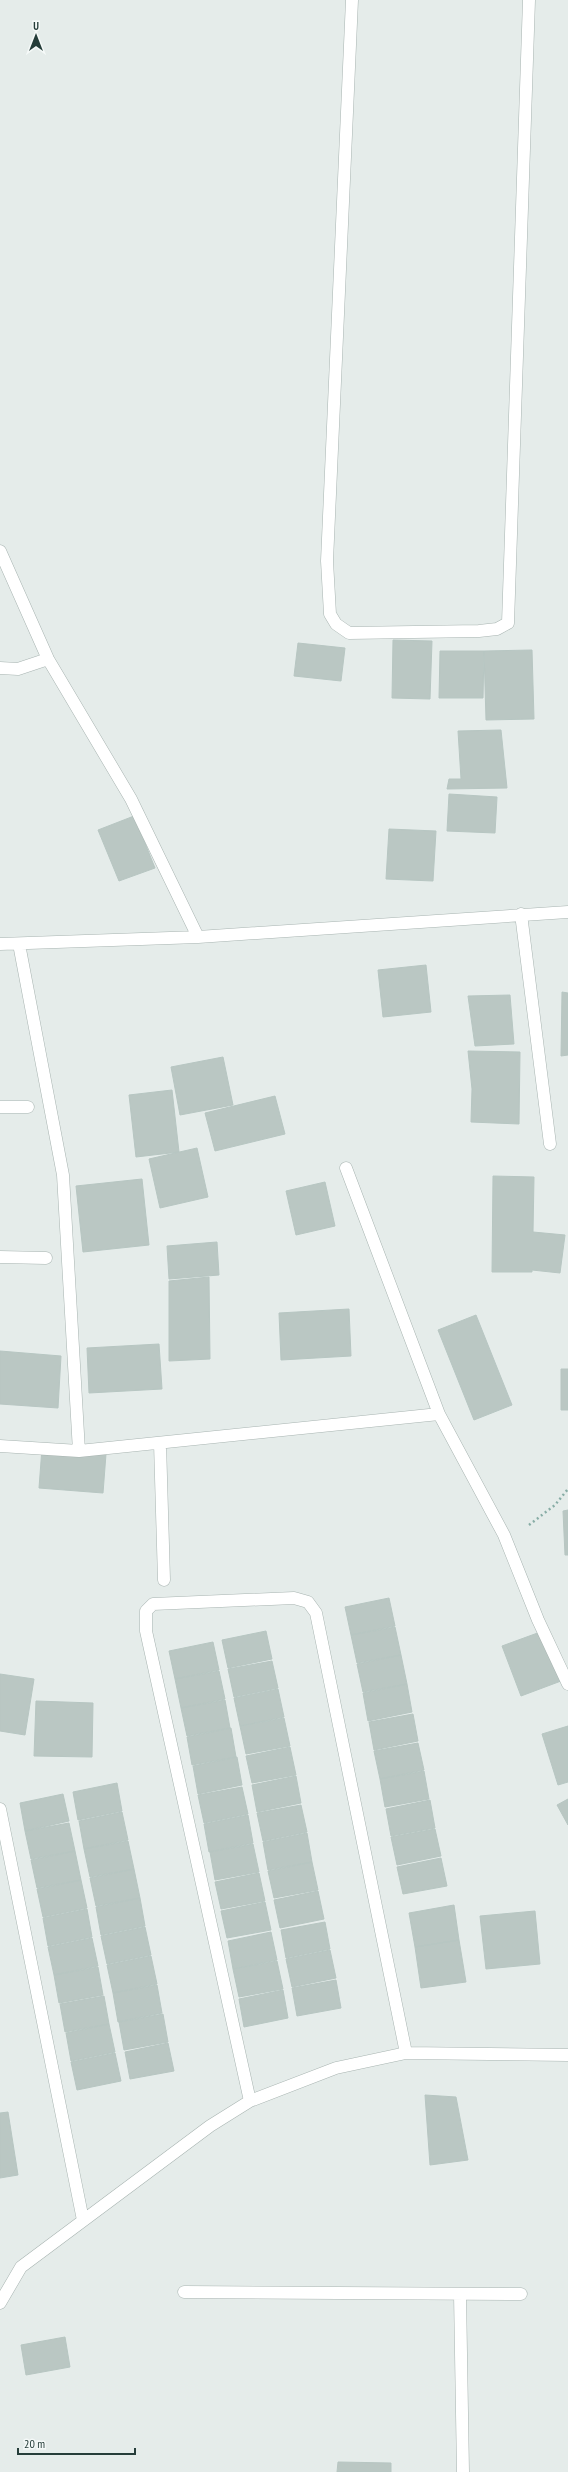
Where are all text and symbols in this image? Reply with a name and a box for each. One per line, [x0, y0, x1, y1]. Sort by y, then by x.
north arrow [16, 16, 56, 56]
text: U [33, 19, 39, 33]
scale bar [18, 2430, 135, 2456]
text: 20 m [24, 2436, 45, 2451]

